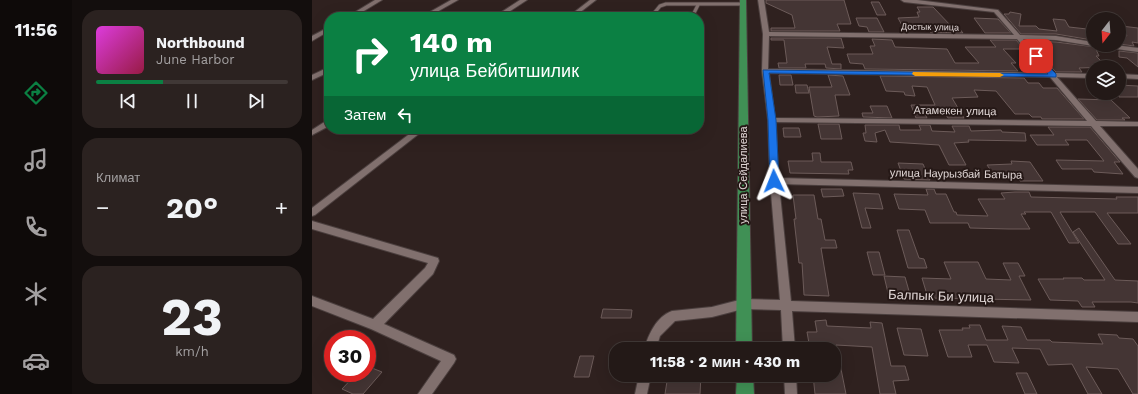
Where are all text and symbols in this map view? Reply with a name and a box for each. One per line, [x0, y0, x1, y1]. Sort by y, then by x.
north arrow [1086, 12, 1126, 52]
map controls [1086, 12, 1126, 100]
text: 11:56 [15, 19, 57, 40]
street label: Достык улица [901, 21, 959, 33]
text: 140 m [410, 26, 493, 59]
icon: right [344, 28, 396, 80]
text: Northbound [156, 34, 245, 52]
pin [1019, 39, 1053, 73]
icon: arrive [1025, 45, 1047, 67]
text: June Harbor [156, 52, 235, 67]
text: улица Бейбитшилик [410, 60, 579, 81]
button: layers [1086, 60, 1126, 100]
icon: directions [22, 79, 50, 107]
icon: previous [117, 90, 139, 112]
icon: pause [181, 90, 203, 112]
icon: next [245, 90, 267, 112]
icon: left [394, 104, 416, 126]
street label: Атамекен улица [913, 104, 997, 118]
text: Затем [344, 106, 386, 124]
street label: улица Сейдалиева [737, 125, 750, 224]
icon: music [22, 146, 50, 174]
position arrow [753, 160, 795, 202]
street label: улица Наурызбай Батыра [890, 166, 1023, 182]
text: Климат [96, 170, 140, 185]
text: 20° [166, 190, 218, 225]
text: − [96, 195, 109, 220]
text: + [275, 195, 288, 220]
icon: phone [22, 213, 50, 241]
icon: climate [22, 280, 50, 308]
text: 23 [161, 287, 223, 348]
street label: Балпык Би улица [888, 287, 995, 305]
speed limit sign: 30 [324, 330, 376, 382]
text: km/h [175, 344, 209, 359]
icon: car [22, 347, 50, 375]
text: 11:58 · 2 мин · 430 m [650, 353, 800, 371]

